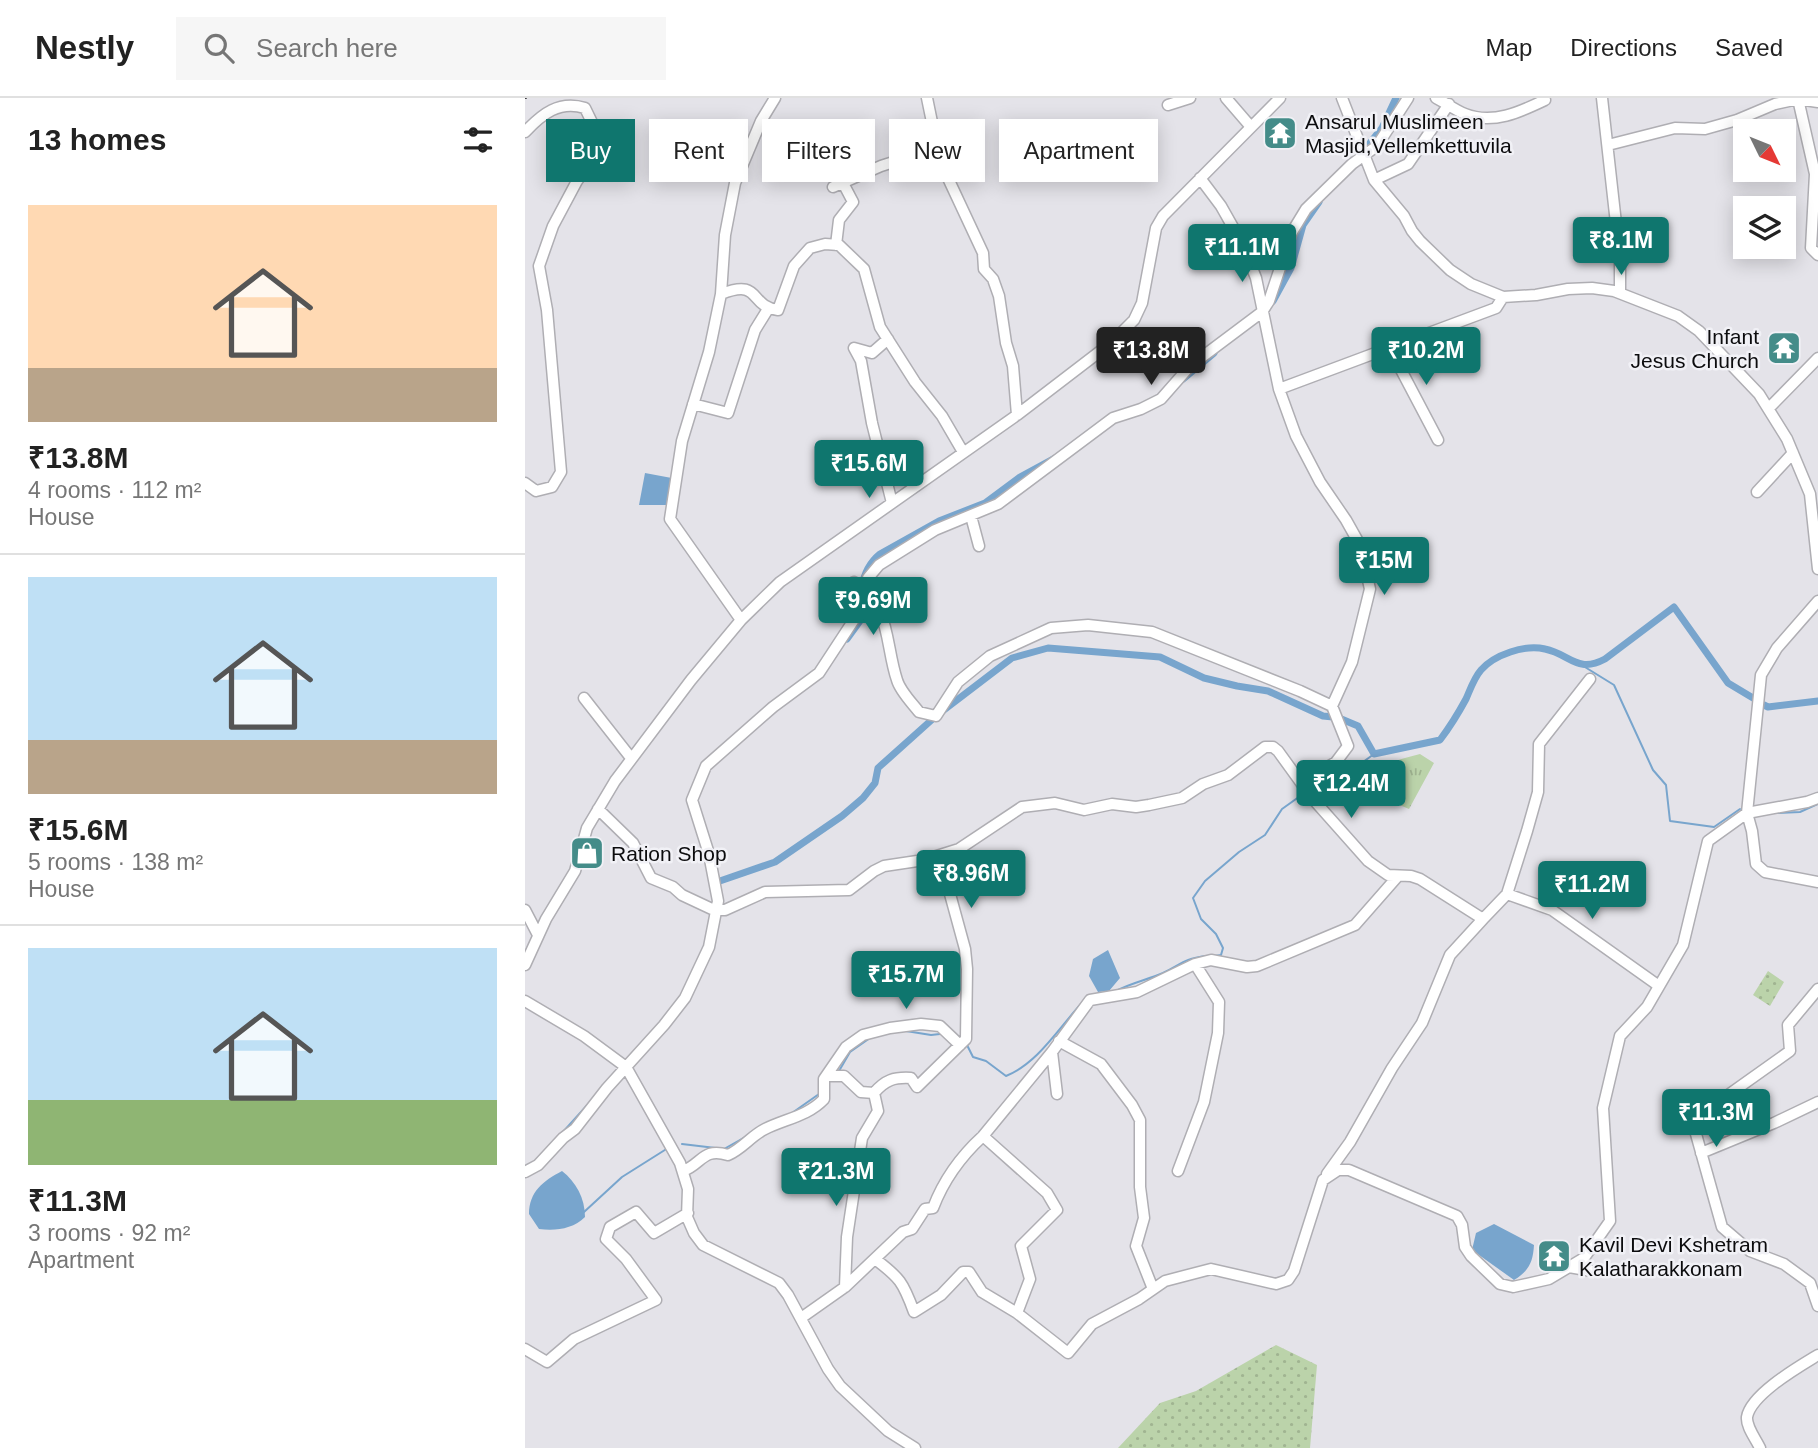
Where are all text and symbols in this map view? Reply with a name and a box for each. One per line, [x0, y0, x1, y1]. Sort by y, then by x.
search box [176, 17, 666, 80]
text: Nestly [35, 29, 134, 66]
icon: search [200, 29, 238, 67]
text: Search here [256, 33, 398, 63]
text: Map [1486, 34, 1532, 61]
text: Directions [1570, 34, 1677, 61]
text: Saved [1715, 34, 1783, 61]
place label: Ansarul Muslimeen Masjid,Vellemkettuvila [1305, 110, 1512, 157]
temple icon: Ansarul Muslimeen Masjid,Vellemkettuvila [1261, 114, 1299, 152]
chip: Buy [546, 119, 635, 182]
chip: Rent [649, 119, 748, 182]
chip: Filters [762, 119, 875, 182]
chip: New [889, 119, 985, 182]
chip: Apartment [999, 119, 1158, 182]
north arrow [1733, 119, 1795, 182]
map controls [1733, 119, 1796, 259]
icon: filters [459, 121, 497, 159]
text: 13 homes [28, 123, 166, 156]
button: layers [1733, 196, 1796, 259]
pin: ₹8.1M [1572, 218, 1670, 277]
pin: ₹11.1M [1185, 225, 1299, 284]
text: ₹8.1M [1589, 227, 1653, 253]
text: ₹11.1M [1204, 234, 1280, 260]
icon: home [200, 250, 326, 376]
place label: Infant Jesus Church [1631, 325, 1759, 372]
pin: ₹13.8M [1094, 328, 1208, 387]
pin: ₹10.2M [1369, 328, 1483, 387]
temple icon: Infant Jesus Church [1765, 329, 1803, 367]
text: ₹13.8M [1112, 337, 1190, 363]
text: ₹10.2M [1387, 337, 1465, 363]
pin: ₹15.6M [812, 440, 926, 500]
text: ₹13.8M [28, 441, 129, 474]
text: ₹15.6M [830, 450, 908, 476]
text: 4 rooms · 112 m² [28, 477, 201, 503]
text: House [28, 504, 94, 530]
pin: ₹15M [1343, 538, 1425, 597]
text: ₹15M [1355, 547, 1413, 573]
pin: ₹9.69M [816, 578, 930, 637]
text: ₹9.69M [834, 587, 912, 613]
icon: home [200, 622, 326, 748]
pin: ₹12.4M [1294, 760, 1408, 820]
text: ₹12.4M [1312, 770, 1390, 796]
text: ₹15.6M [28, 813, 129, 846]
shop icon: Ration Shop [568, 834, 606, 872]
place label: Ration Shop [611, 842, 727, 865]
text: 5 rooms · 138 m² [28, 849, 203, 875]
pin: ₹8.96M [914, 850, 1028, 910]
text: ₹8.96M [932, 860, 1010, 886]
pin: ₹11.2M [1535, 862, 1649, 921]
text: ₹11.2M [1554, 871, 1630, 897]
text: House [28, 876, 94, 902]
pin: ₹15.7M [849, 951, 963, 1011]
text: ₹15.7M [867, 961, 945, 987]
icon: home [200, 993, 326, 1119]
pin: ₹11.3M [1659, 1090, 1773, 1149]
text: ₹11.3M [1678, 1099, 1754, 1125]
pin: ₹21.3M [779, 1148, 893, 1208]
text: ₹21.3M [797, 1158, 875, 1184]
text: ₹11.3M [28, 1184, 127, 1217]
text: 3 rooms · 92 m² [28, 1220, 190, 1246]
place label: Kavil Devi Kshetram Kalatharakkonam [1579, 1233, 1768, 1280]
temple icon: Kavil Devi Kshetram Kalatharakkonam [1535, 1237, 1573, 1275]
text: Apartment [28, 1247, 134, 1273]

